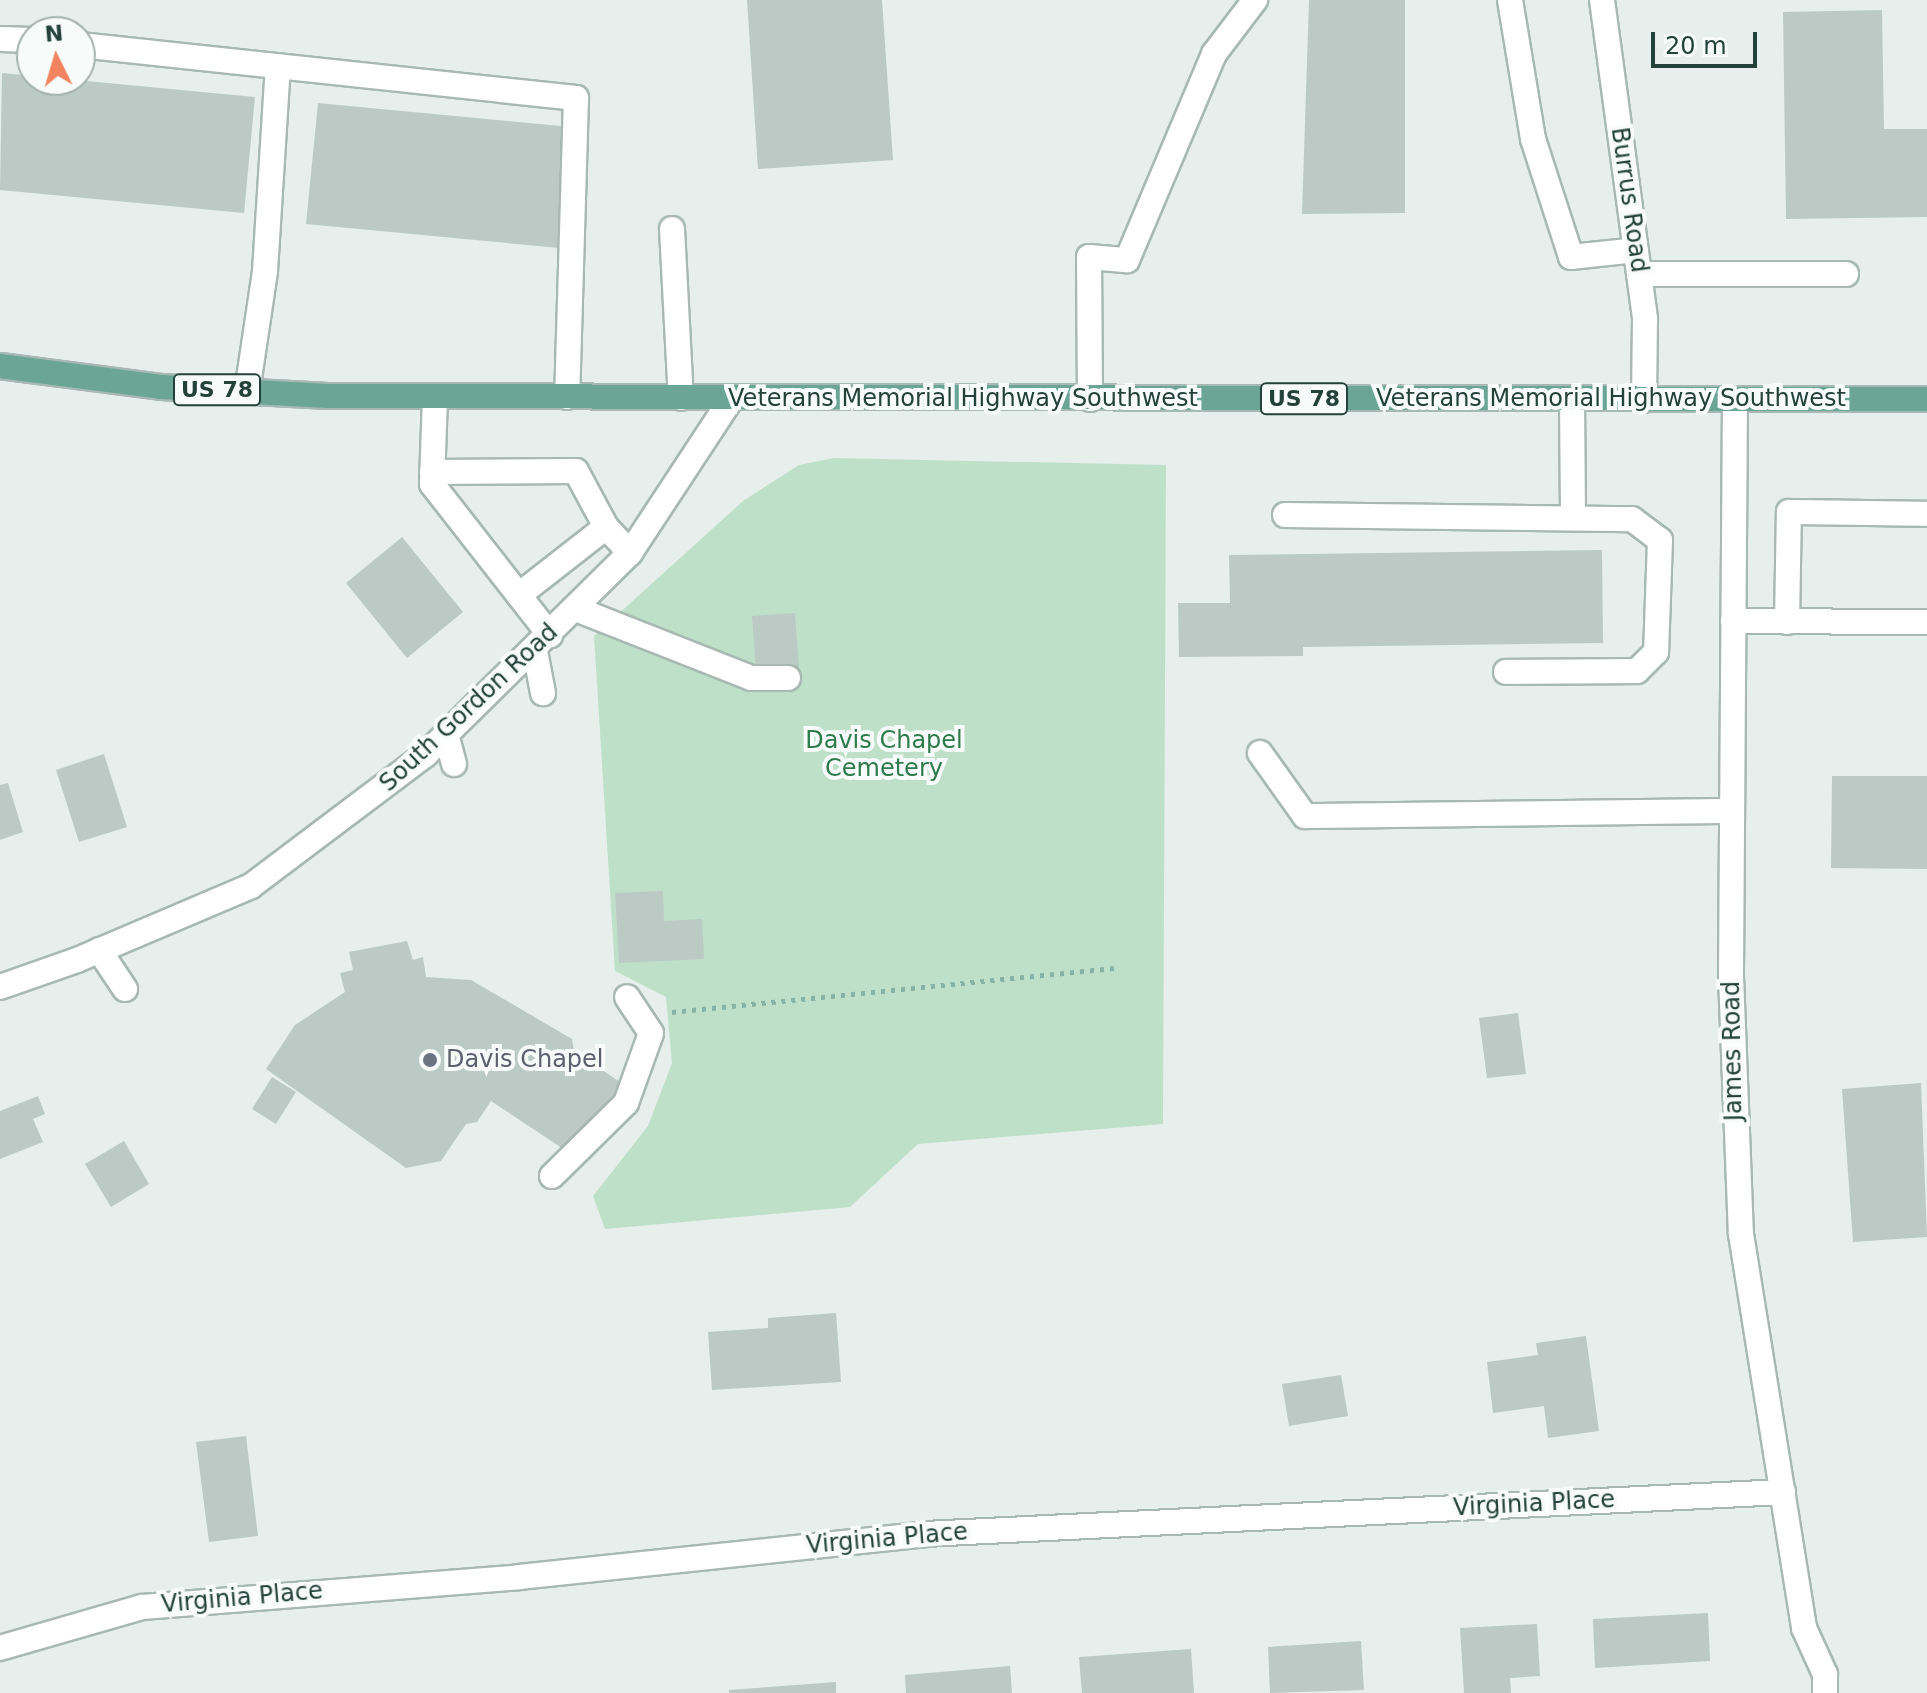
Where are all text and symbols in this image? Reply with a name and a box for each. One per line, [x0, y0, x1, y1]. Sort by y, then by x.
north arrow [16, 16, 96, 96]
scale bar [1655, 16, 1761, 66]
text: N [44, 20, 64, 47]
text: 20 m [1665, 32, 1727, 60]
street label: Burrus Road [1605, 125, 1653, 275]
road number: US 78 [173, 372, 261, 408]
road number: US 78 [1260, 381, 1348, 417]
street label: Veterans Memorial Highway Southwest [728, 385, 1198, 413]
street label: Veterans Memorial Highway Southwest [1376, 385, 1846, 413]
street label: South Gordon Road [374, 618, 564, 798]
park label: Davis Chapel Cemetery [805, 727, 963, 783]
street label: James Road [1717, 981, 1749, 1121]
place label: Davis Chapel [446, 1046, 604, 1074]
marker: Davis Chapel [421, 1051, 439, 1069]
street label: Virginia Place [1452, 1485, 1616, 1523]
street label: Virginia Place [805, 1518, 969, 1560]
street label: Virginia Place [160, 1577, 324, 1619]

